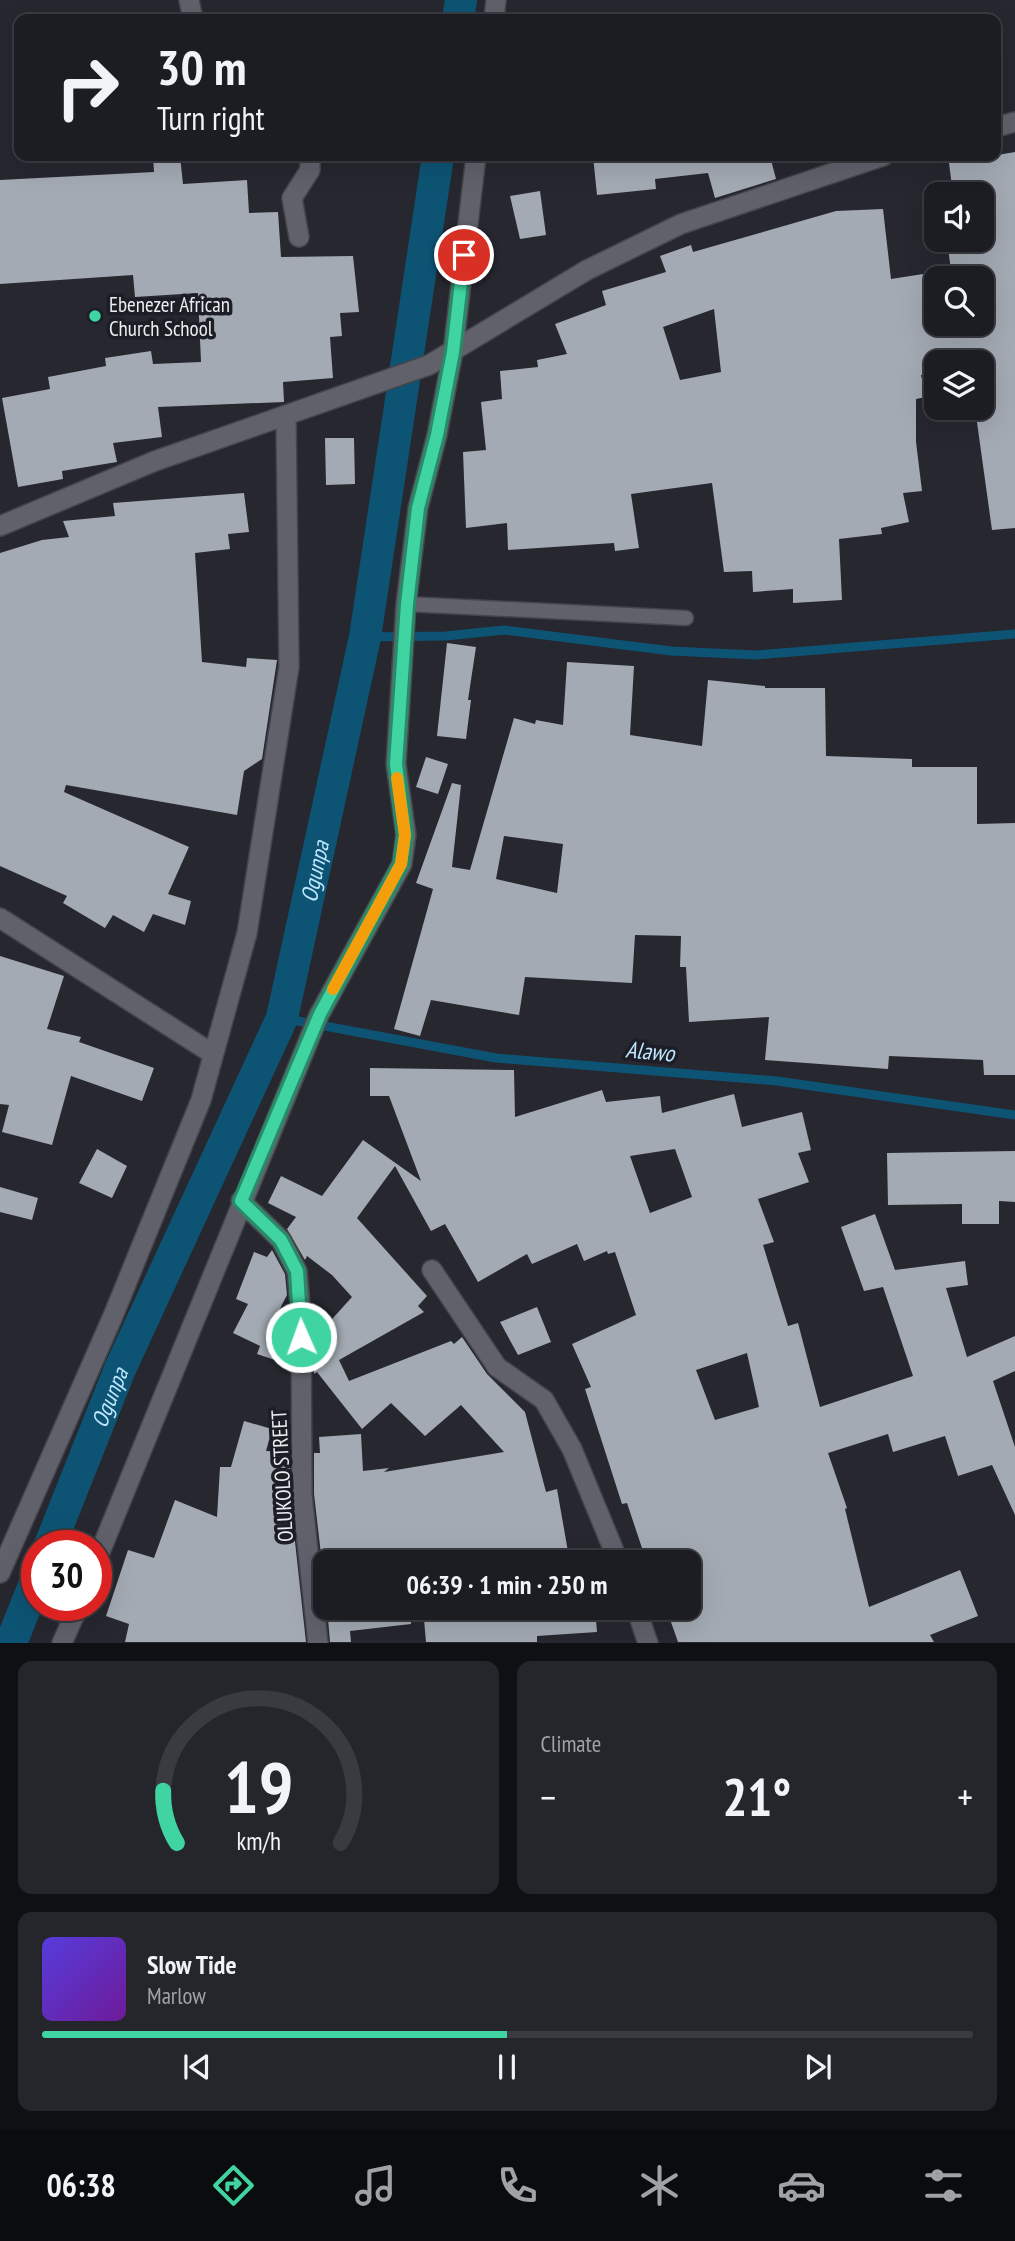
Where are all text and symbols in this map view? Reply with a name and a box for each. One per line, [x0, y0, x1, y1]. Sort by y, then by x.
text: 30 m [157, 35, 246, 99]
icon: right [42, 42, 133, 133]
text: Turn right [157, 97, 265, 139]
map controls [924, 182, 994, 420]
button: sound [924, 182, 994, 252]
pin [434, 225, 494, 285]
icon: arrive [445, 236, 483, 274]
button: search [924, 266, 994, 336]
place label: Ebenezer African Church School [109, 291, 230, 342]
marker: Ebenezer African Church School [87, 308, 103, 324]
button: layers [924, 350, 994, 420]
water label: Ogunpa [293, 836, 335, 905]
water label: Alawo [624, 1034, 678, 1068]
position arrow [264, 1300, 338, 1374]
water label: Ogunpa [84, 1361, 134, 1431]
street label: OLUKOLO STREET [265, 1409, 299, 1543]
speed limit sign: 30 [21, 1530, 112, 1621]
text: 06:39 · 1 min · 250 m [407, 1568, 607, 1601]
text: Climate [541, 1729, 601, 1758]
text: 19 [223, 1740, 293, 1834]
text: 21° [722, 1763, 791, 1830]
text: − [541, 1772, 556, 1821]
text: + [957, 1772, 973, 1821]
text: km/h [236, 1825, 280, 1857]
text: Slow Tide [147, 1948, 237, 1981]
text: Marlow [147, 1981, 206, 2010]
icon: previous [178, 2048, 216, 2086]
icon: pause [488, 2048, 526, 2086]
icon: next [799, 2048, 837, 2086]
icon: directions [209, 2161, 258, 2210]
icon: music [351, 2161, 400, 2210]
icon: phone [493, 2161, 542, 2210]
icon: climate [635, 2161, 684, 2210]
icon: car [777, 2161, 826, 2210]
icon: filters [919, 2161, 968, 2210]
text: 06:38 [47, 2164, 116, 2206]

